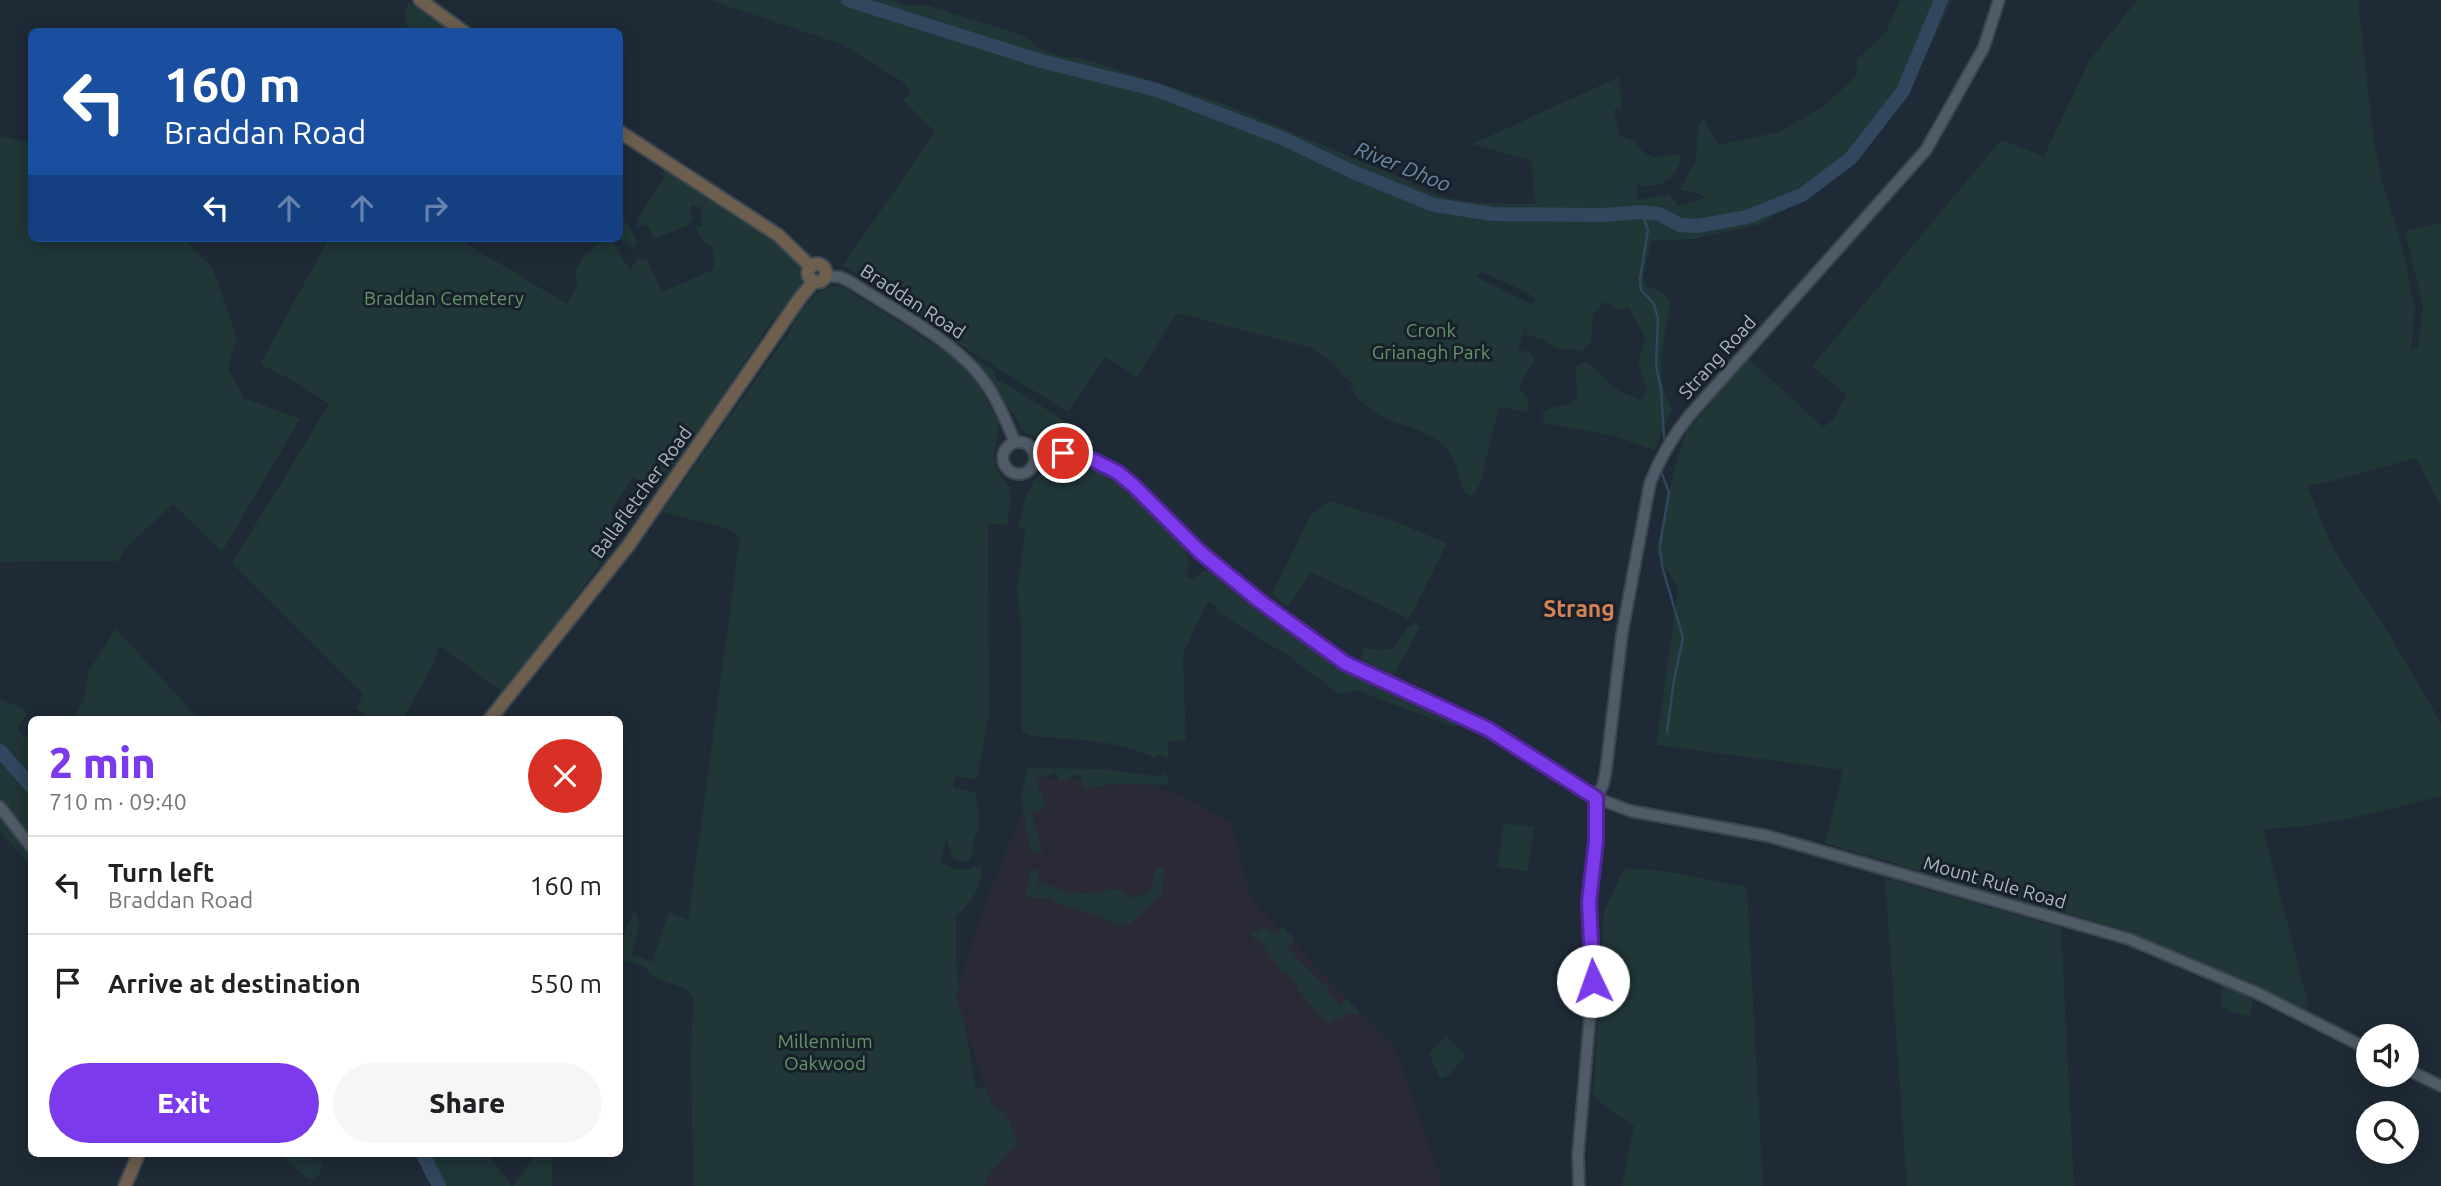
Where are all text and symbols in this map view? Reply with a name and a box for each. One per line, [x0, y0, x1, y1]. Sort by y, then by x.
icon: left [49, 56, 140, 147]
text: 160 m [164, 56, 301, 111]
text: Braddan Road [164, 114, 366, 150]
water label: River Dhoo [1352, 136, 1454, 196]
icon: left [197, 189, 235, 227]
icon: ahead [270, 189, 308, 227]
icon: ahead [343, 189, 381, 227]
icon: right [416, 189, 454, 227]
street label: Braddan Road [857, 259, 969, 343]
park label: Braddan Cemetery [364, 287, 524, 309]
street label: Strang Road [1674, 311, 1760, 403]
park label: Cronk Grianagh Park [1372, 319, 1491, 363]
street label: Ballafletcher Road [586, 422, 696, 562]
pin [1033, 423, 1093, 483]
icon: arrive [1044, 434, 1082, 472]
district label: Strang [1543, 596, 1615, 621]
text: 2 min [49, 739, 156, 786]
button: close [528, 739, 602, 813]
text: 710 m · 09:40 [49, 789, 187, 814]
street label: Mount Rule Road [1921, 851, 2069, 913]
text: Turn left [108, 858, 214, 887]
icon: left [49, 866, 87, 904]
text: 160 m [530, 871, 602, 900]
text: Braddan Road [108, 887, 253, 912]
position arrow [1556, 944, 1630, 1018]
icon: arrive [49, 964, 87, 1002]
text: Arrive at destination [108, 969, 361, 998]
text: 550 m [530, 969, 602, 998]
map controls [2356, 1024, 2419, 1164]
button: sound [2356, 1024, 2419, 1087]
park label: Millennium Oakwood [777, 1030, 873, 1074]
button: Exit [49, 1063, 319, 1143]
button: Share [333, 1063, 602, 1143]
button: search [2356, 1101, 2419, 1164]

